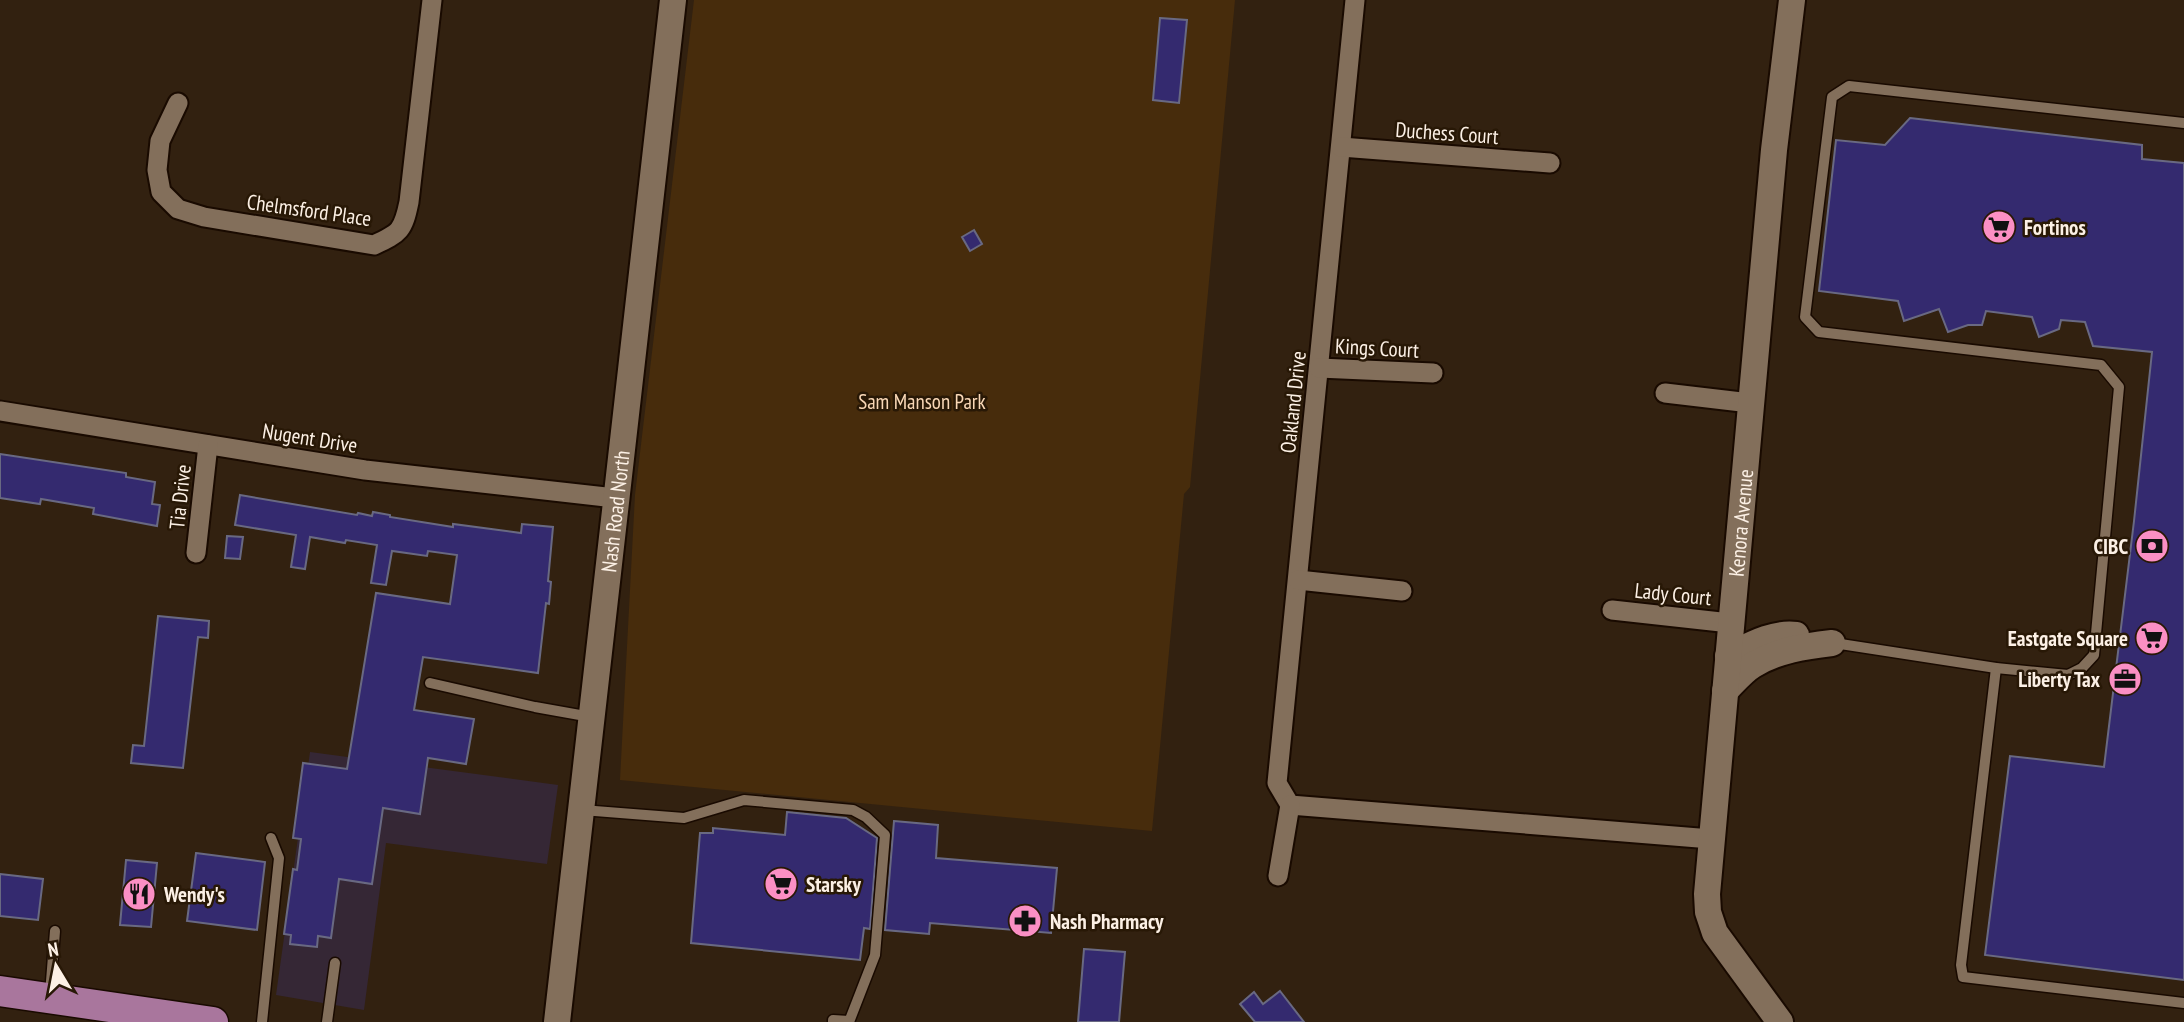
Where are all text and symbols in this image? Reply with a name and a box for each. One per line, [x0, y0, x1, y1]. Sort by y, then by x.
street label: Duchess Court [1394, 116, 1500, 150]
street label: Chelmsford Place [245, 188, 373, 232]
supermarket icon: Fortinos [1980, 208, 2018, 246]
place label: Fortinos [2024, 214, 2086, 241]
street label: Kings Court [1334, 332, 1420, 364]
street label: Oakland Drive [1274, 350, 1312, 454]
park label: Sam Manson Park [858, 388, 986, 415]
street label: Nugent Drive [261, 417, 359, 459]
street label: Nash Road North [595, 449, 635, 574]
street label: Tia Drive [163, 463, 197, 531]
street label: Kenora Avenue [1722, 468, 1759, 578]
bank icon: CIBC [2133, 527, 2171, 565]
place label: CIBC [2094, 533, 2128, 560]
street label: Lady Court [1633, 577, 1713, 611]
supermarket icon: Eastgate Square [2133, 619, 2171, 657]
place label: Eastgate Square [2008, 625, 2128, 652]
office icon: Liberty Tax [2106, 660, 2144, 698]
place label: Liberty Tax [2018, 666, 2101, 693]
supermarket icon: Starsky [762, 865, 800, 903]
place label: Starsky [806, 871, 862, 898]
restaurant icon: Wendy's [120, 875, 158, 913]
place label: Wendy's [163, 881, 225, 908]
pharmacy icon: Nash Pharmacy [1006, 902, 1044, 940]
place label: Nash Pharmacy [1050, 908, 1164, 935]
north arrow [21, 931, 91, 1001]
text: N [46, 937, 60, 962]

